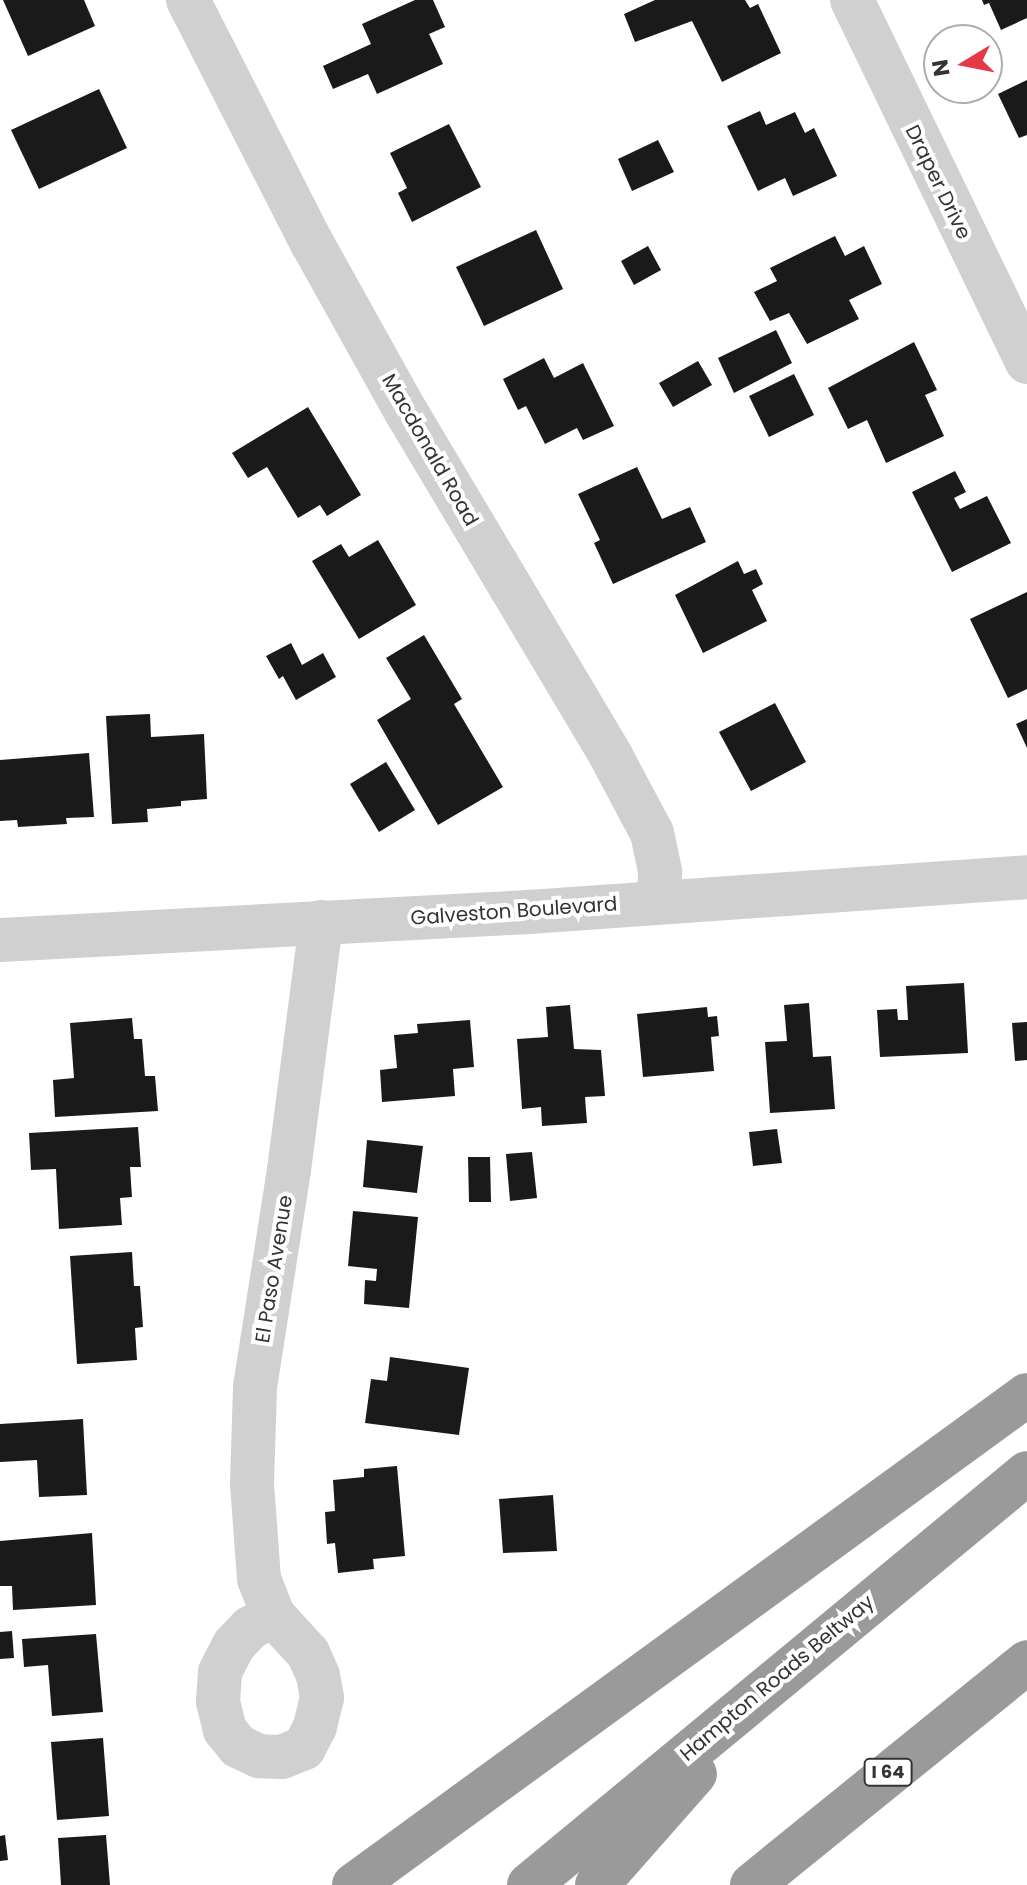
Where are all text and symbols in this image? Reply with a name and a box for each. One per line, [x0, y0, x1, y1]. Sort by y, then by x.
north arrow [923, 24, 1003, 104]
text: N [924, 57, 958, 79]
street label: Draper Drive [900, 121, 976, 243]
street label: Macdonald Road [377, 370, 483, 530]
street label: Galveston Boulevard [410, 892, 618, 930]
street label: El Paso Avenue [250, 1193, 298, 1345]
street label: Hampton Roads Beltway [675, 1590, 879, 1766]
road number: I 64 [862, 1758, 914, 1786]

